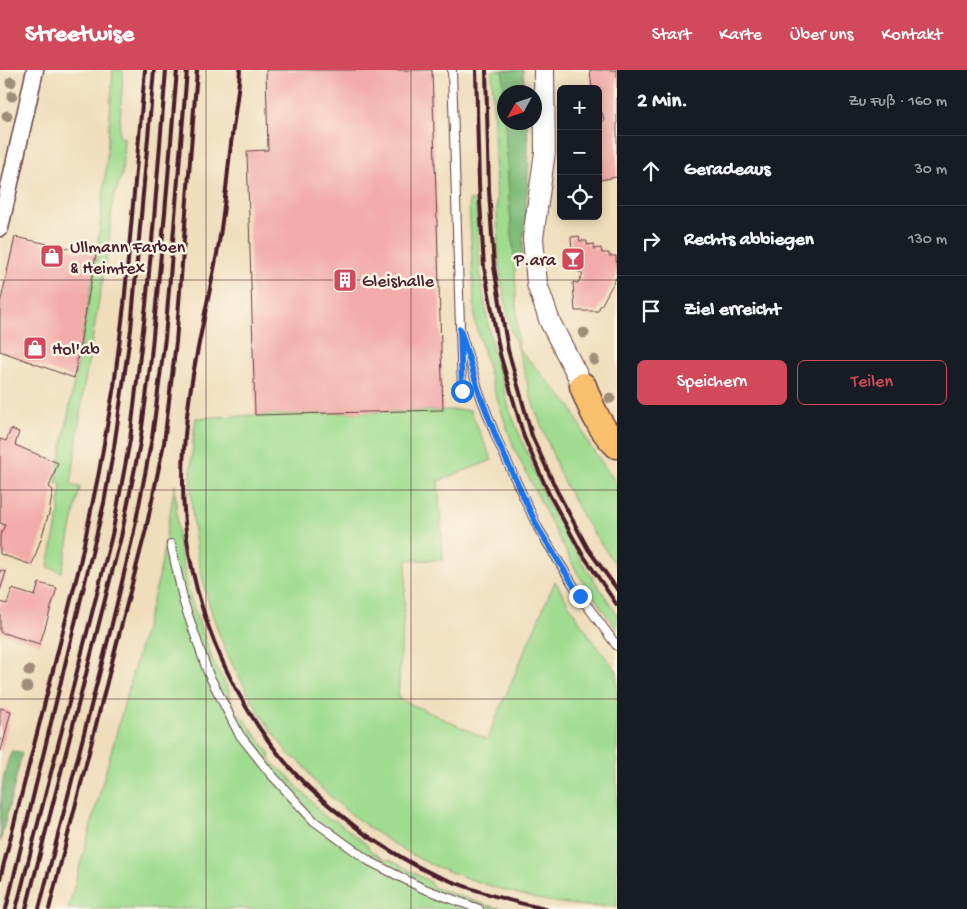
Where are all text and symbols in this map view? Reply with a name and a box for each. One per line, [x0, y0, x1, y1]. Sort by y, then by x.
text: Streetwise [25, 21, 134, 50]
text: Start [652, 25, 691, 46]
text: Karte [719, 25, 762, 46]
text: Über uns [790, 25, 853, 46]
text: Kontakt [881, 25, 942, 46]
north arrow [497, 85, 542, 130]
map controls [557, 85, 602, 220]
button: + [557, 85, 602, 130]
text: 2 Min. [637, 90, 688, 115]
text: Zu Fuß · 160 m [849, 93, 947, 112]
button: − [557, 130, 602, 175]
icon: ahead [637, 157, 665, 185]
text: Geradeaus [684, 159, 770, 182]
text: 30 m [914, 161, 947, 180]
button: locate [557, 175, 602, 220]
icon: right [637, 227, 665, 255]
text: Rechts abbiegen [684, 229, 814, 252]
text: 130 m [908, 231, 947, 250]
place label: Ullmann Farben & Heimtex [70, 238, 186, 280]
shop icon: Ullmann Farben & Heimtex [39, 243, 65, 269]
bar icon: P.ara [560, 246, 586, 272]
place label: P.ara [513, 251, 557, 272]
building icon: Gleishalle [332, 267, 358, 293]
place label: Gleishalle [362, 272, 435, 293]
icon: arrive [637, 297, 665, 325]
text: Ziel erreicht [684, 299, 781, 322]
shop icon: Hol'ab [22, 335, 48, 361]
place label: Hol'ab [52, 340, 100, 361]
button: Speichern [637, 360, 787, 405]
button: Teilen [797, 360, 947, 405]
route start [451, 380, 474, 403]
route end [569, 585, 592, 608]

